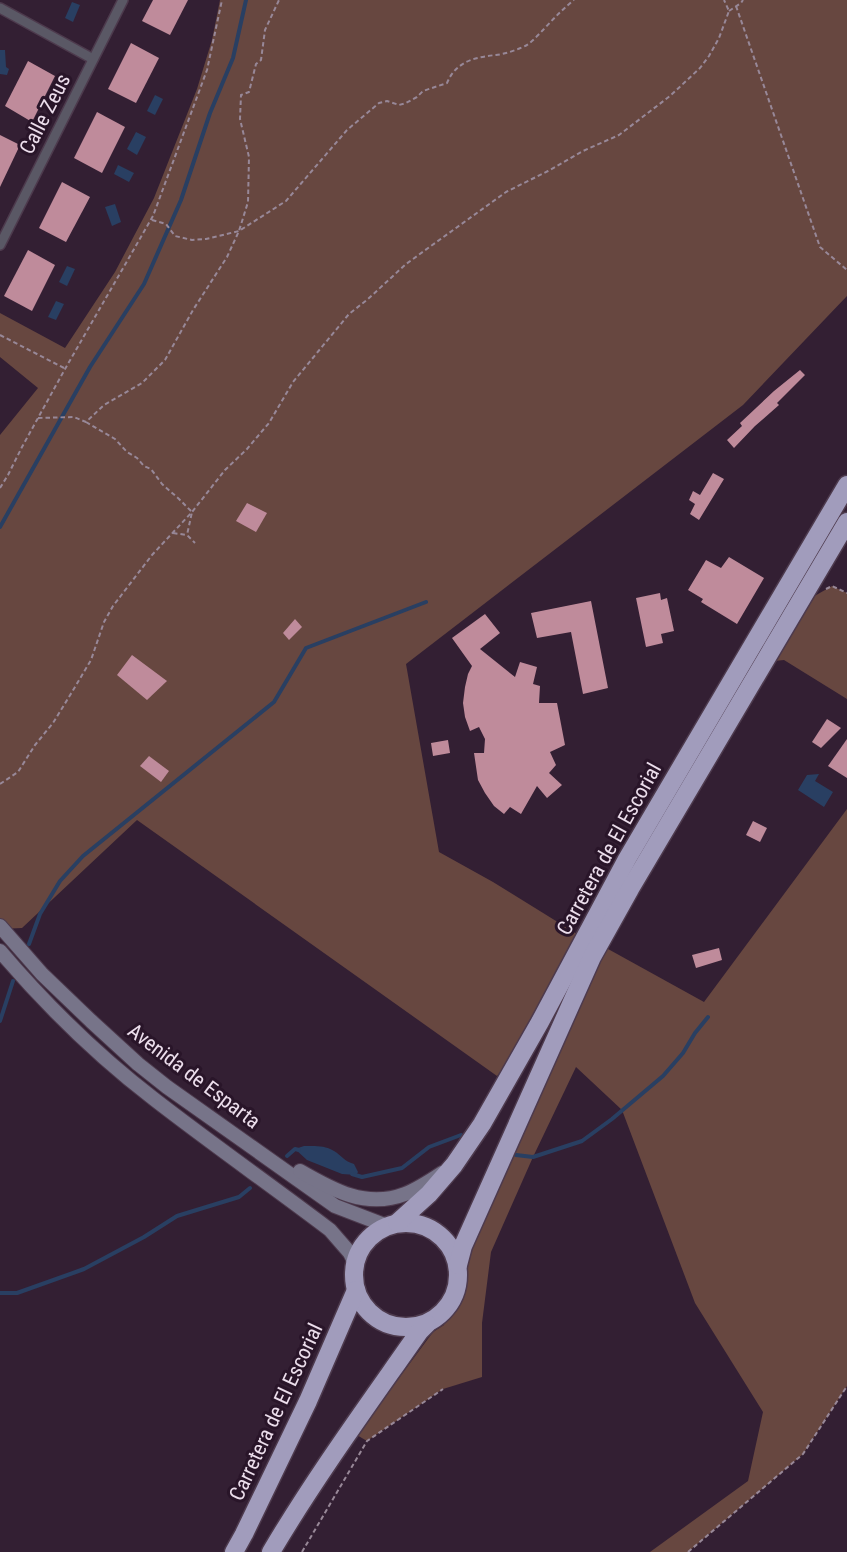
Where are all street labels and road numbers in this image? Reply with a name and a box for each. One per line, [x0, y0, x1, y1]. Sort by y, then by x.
street label: Calle Zeus [15, 70, 75, 158]
street label: Carretera de El Escorial [552, 759, 666, 939]
street label: Avenida de Esparta [123, 1018, 265, 1134]
street label: Carretera de El Escorial [224, 1320, 328, 1504]

